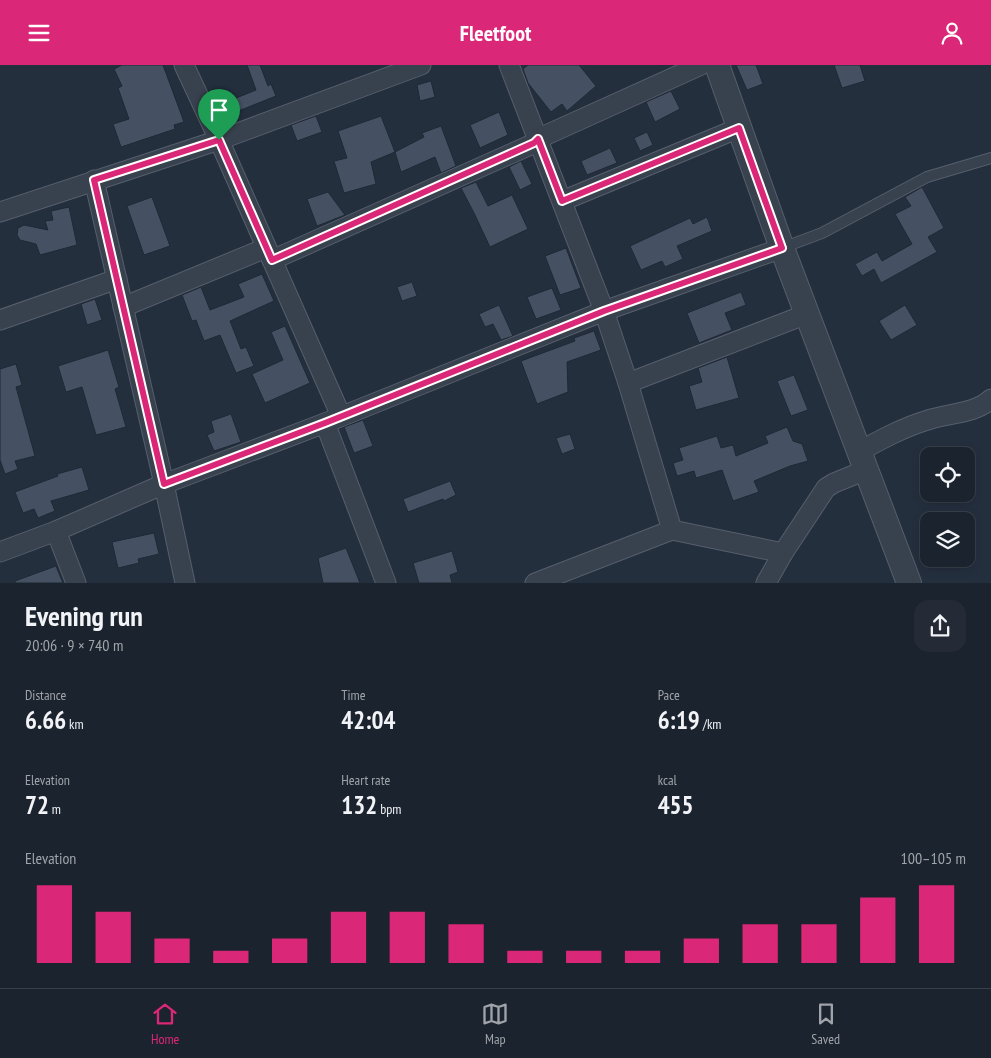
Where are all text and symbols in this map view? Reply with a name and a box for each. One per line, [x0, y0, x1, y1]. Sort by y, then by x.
icon: menu [25, 19, 53, 47]
text: Fleetfoot [460, 19, 531, 47]
icon: person [938, 19, 966, 47]
pin [198, 89, 240, 140]
icon: arrive [205, 96, 233, 124]
map controls [920, 447, 975, 567]
button: locate [920, 447, 975, 502]
button: layers [920, 512, 975, 567]
text: Evening run [25, 597, 143, 634]
button: share [914, 600, 966, 652]
text: 20:06 · 9 × 740 m [25, 635, 123, 655]
text: Distance [25, 686, 66, 704]
text: Time [341, 686, 366, 704]
text: Pace [658, 686, 680, 704]
text: 6.66 [25, 704, 66, 736]
text: 42:04 [341, 704, 395, 736]
text: 6:19 [658, 704, 700, 736]
text: km [66, 715, 84, 733]
text: /km [700, 715, 721, 733]
text: Elevation [25, 771, 70, 789]
text: Heart rate [341, 771, 390, 789]
text: kcal [658, 771, 677, 789]
text: 72 [25, 789, 49, 821]
text: 132 [341, 789, 377, 821]
text: 455 [658, 789, 694, 821]
text: m [49, 800, 61, 818]
text: bpm [377, 800, 401, 818]
text: Elevation [25, 848, 76, 868]
text: 100–105 m [901, 848, 966, 868]
tab: Home [151, 1000, 179, 1048]
tab: Map [481, 1000, 509, 1048]
tab: Saved [811, 1000, 840, 1048]

